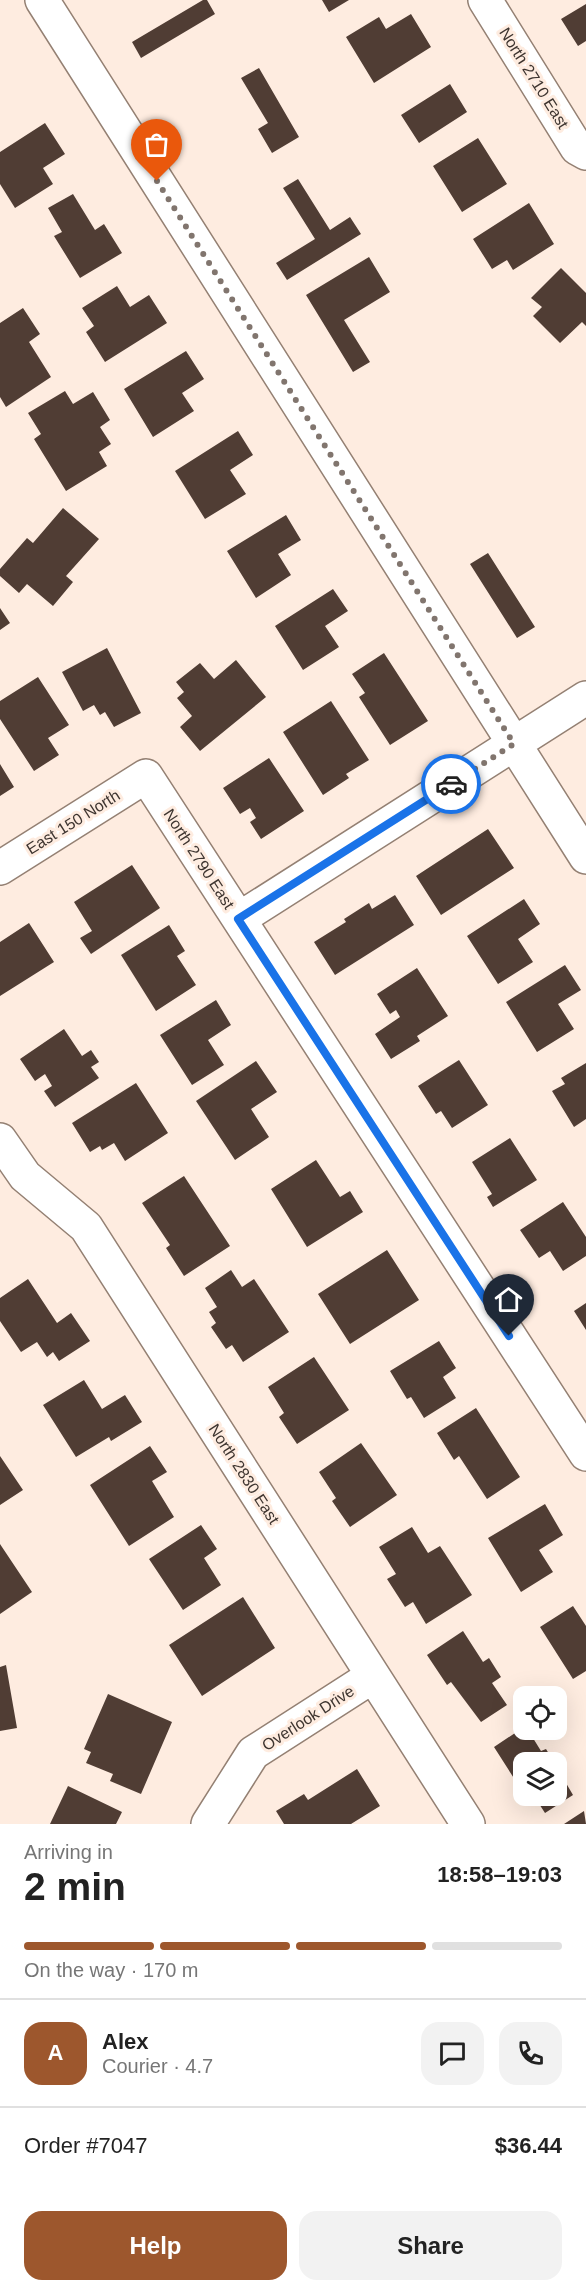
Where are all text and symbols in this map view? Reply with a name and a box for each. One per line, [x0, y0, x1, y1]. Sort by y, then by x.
street label: North 2710 East [496, 24, 572, 132]
pin [131, 119, 182, 181]
icon: bag [140, 128, 173, 161]
courier [421, 754, 481, 814]
icon: car [435, 768, 468, 801]
street label: East 150 North [23, 787, 123, 857]
street label: North 2790 East [160, 806, 238, 913]
pin [483, 1274, 534, 1336]
icon: home [492, 1283, 525, 1316]
street label: North 2830 East [205, 1421, 283, 1528]
street label: Overlook Drive [259, 1682, 357, 1754]
map controls [513, 1686, 567, 1806]
button: locate [513, 1686, 567, 1740]
button: layers [513, 1752, 567, 1806]
text: Arriving in [24, 1841, 113, 1863]
text: 18:58–19:03 [437, 1862, 562, 1887]
text: 2 min [24, 1865, 126, 1908]
text: On the way · 170 m [24, 1959, 199, 1981]
button: chat [421, 2022, 484, 2085]
button: phone [499, 2022, 562, 2085]
text: Alex [102, 2029, 148, 2054]
text: A [48, 2040, 63, 2065]
text: Courier · 4.7 [102, 2055, 213, 2077]
text: Order #7047 [24, 2133, 148, 2158]
text: $36.44 [495, 2133, 562, 2158]
button: Help [24, 2211, 287, 2280]
button: Share [299, 2211, 562, 2280]

